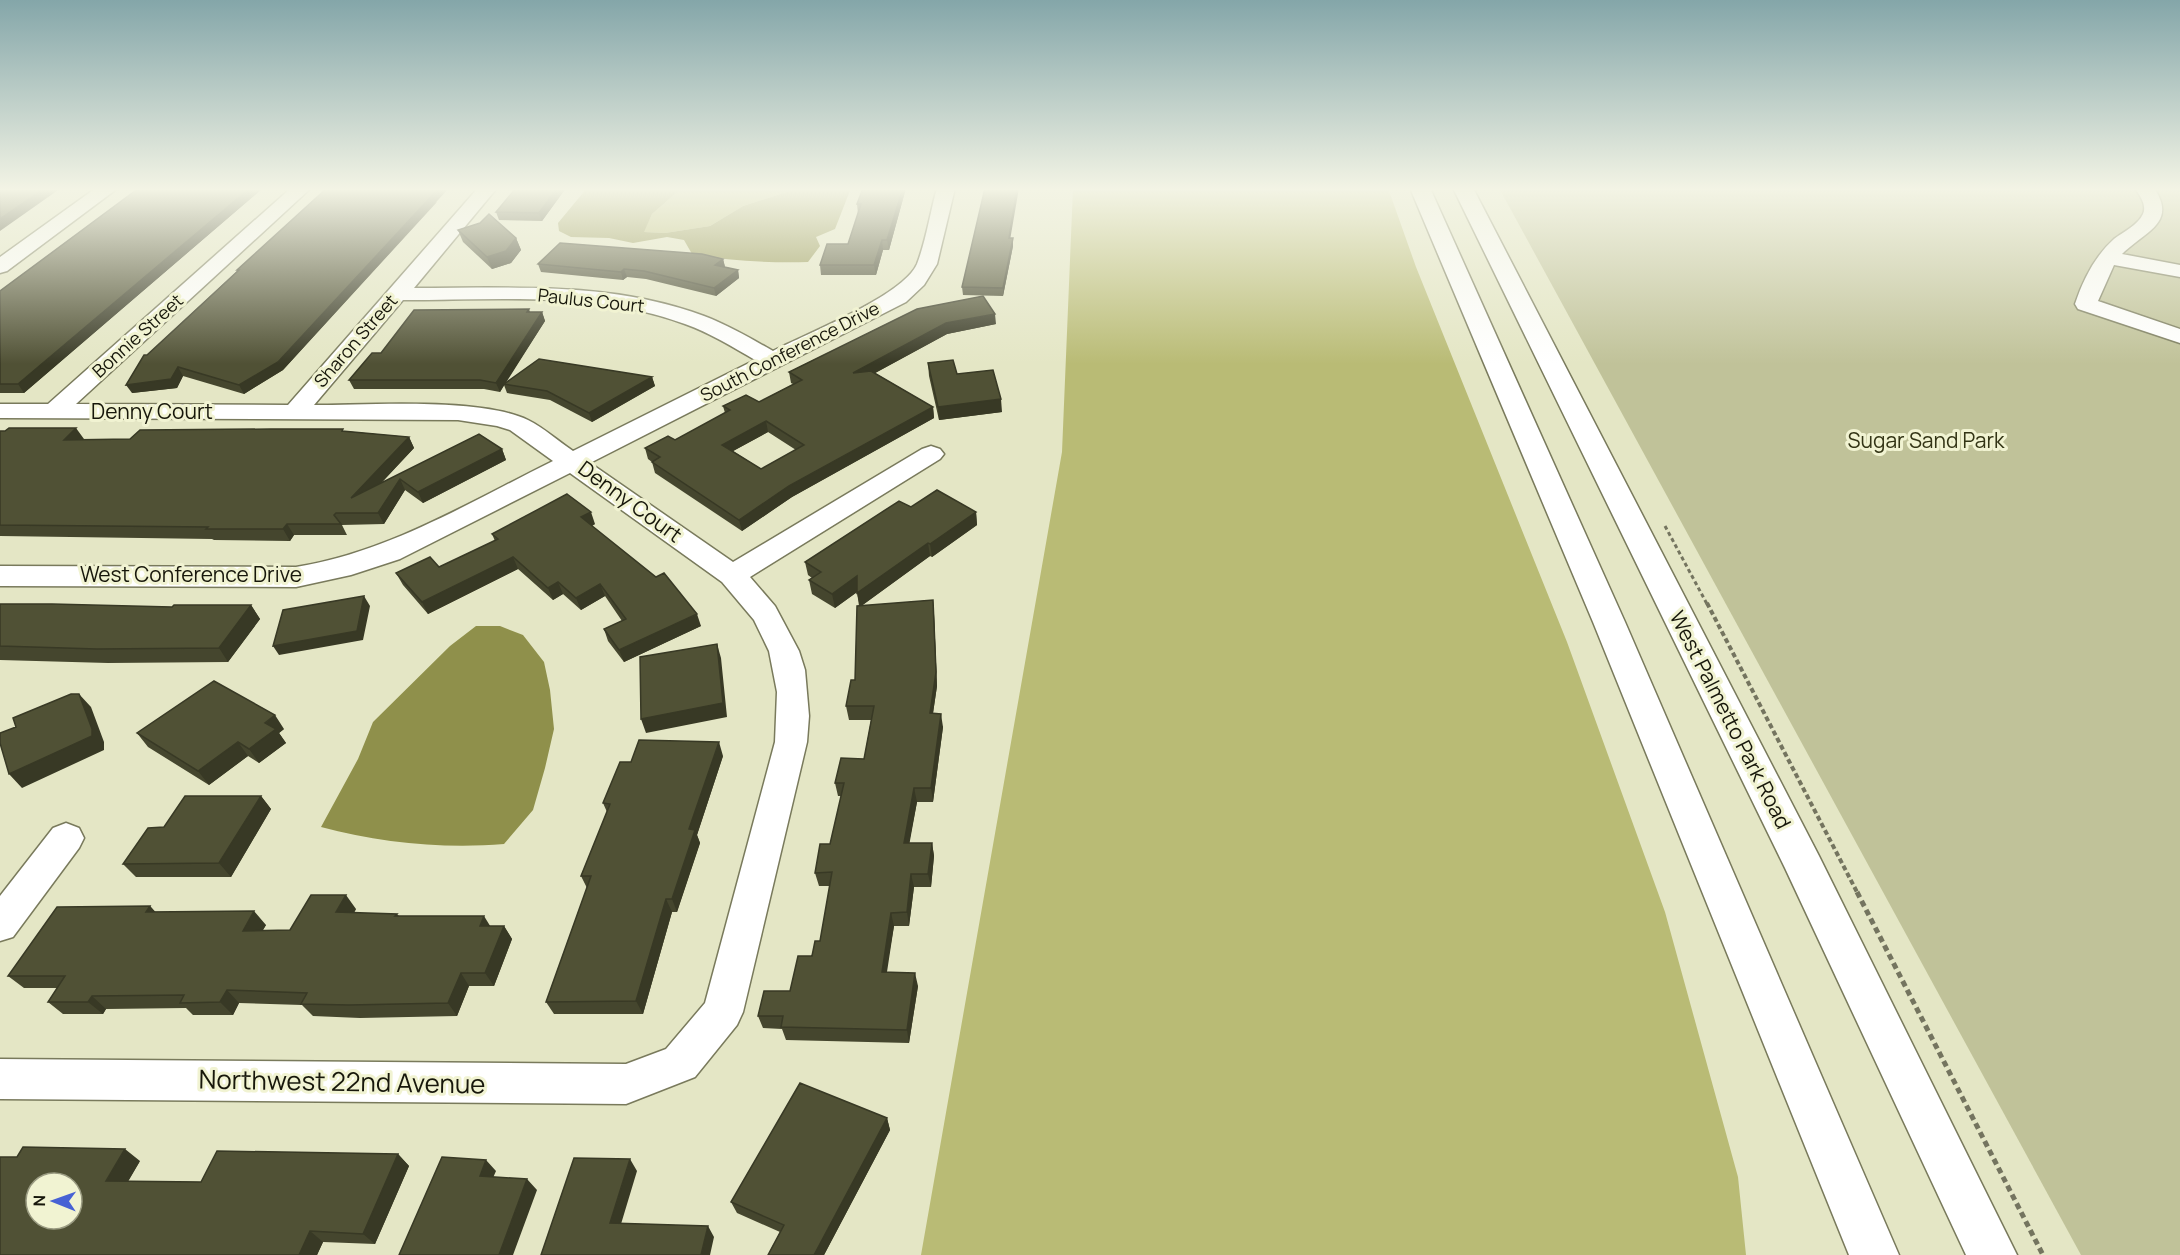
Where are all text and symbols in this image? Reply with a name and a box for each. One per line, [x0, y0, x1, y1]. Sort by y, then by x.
street label: Paulus Court [537, 282, 646, 318]
street label: Bonnie Street [87, 288, 188, 382]
street label: Sharon Street [308, 289, 402, 392]
street label: South Conference Drive [696, 296, 883, 407]
street label: Denny Court [91, 397, 213, 425]
park label: Sugar Sand Park [1848, 426, 2005, 454]
street label: Denny Court [573, 454, 688, 548]
street label: West Conference Drive [80, 560, 302, 588]
street label: West Palmetto Park Road [1664, 606, 1798, 833]
street label: Northwest 22nd Avenue [198, 1060, 486, 1102]
north arrow [24, 1171, 84, 1231]
text: N [28, 1195, 50, 1207]

